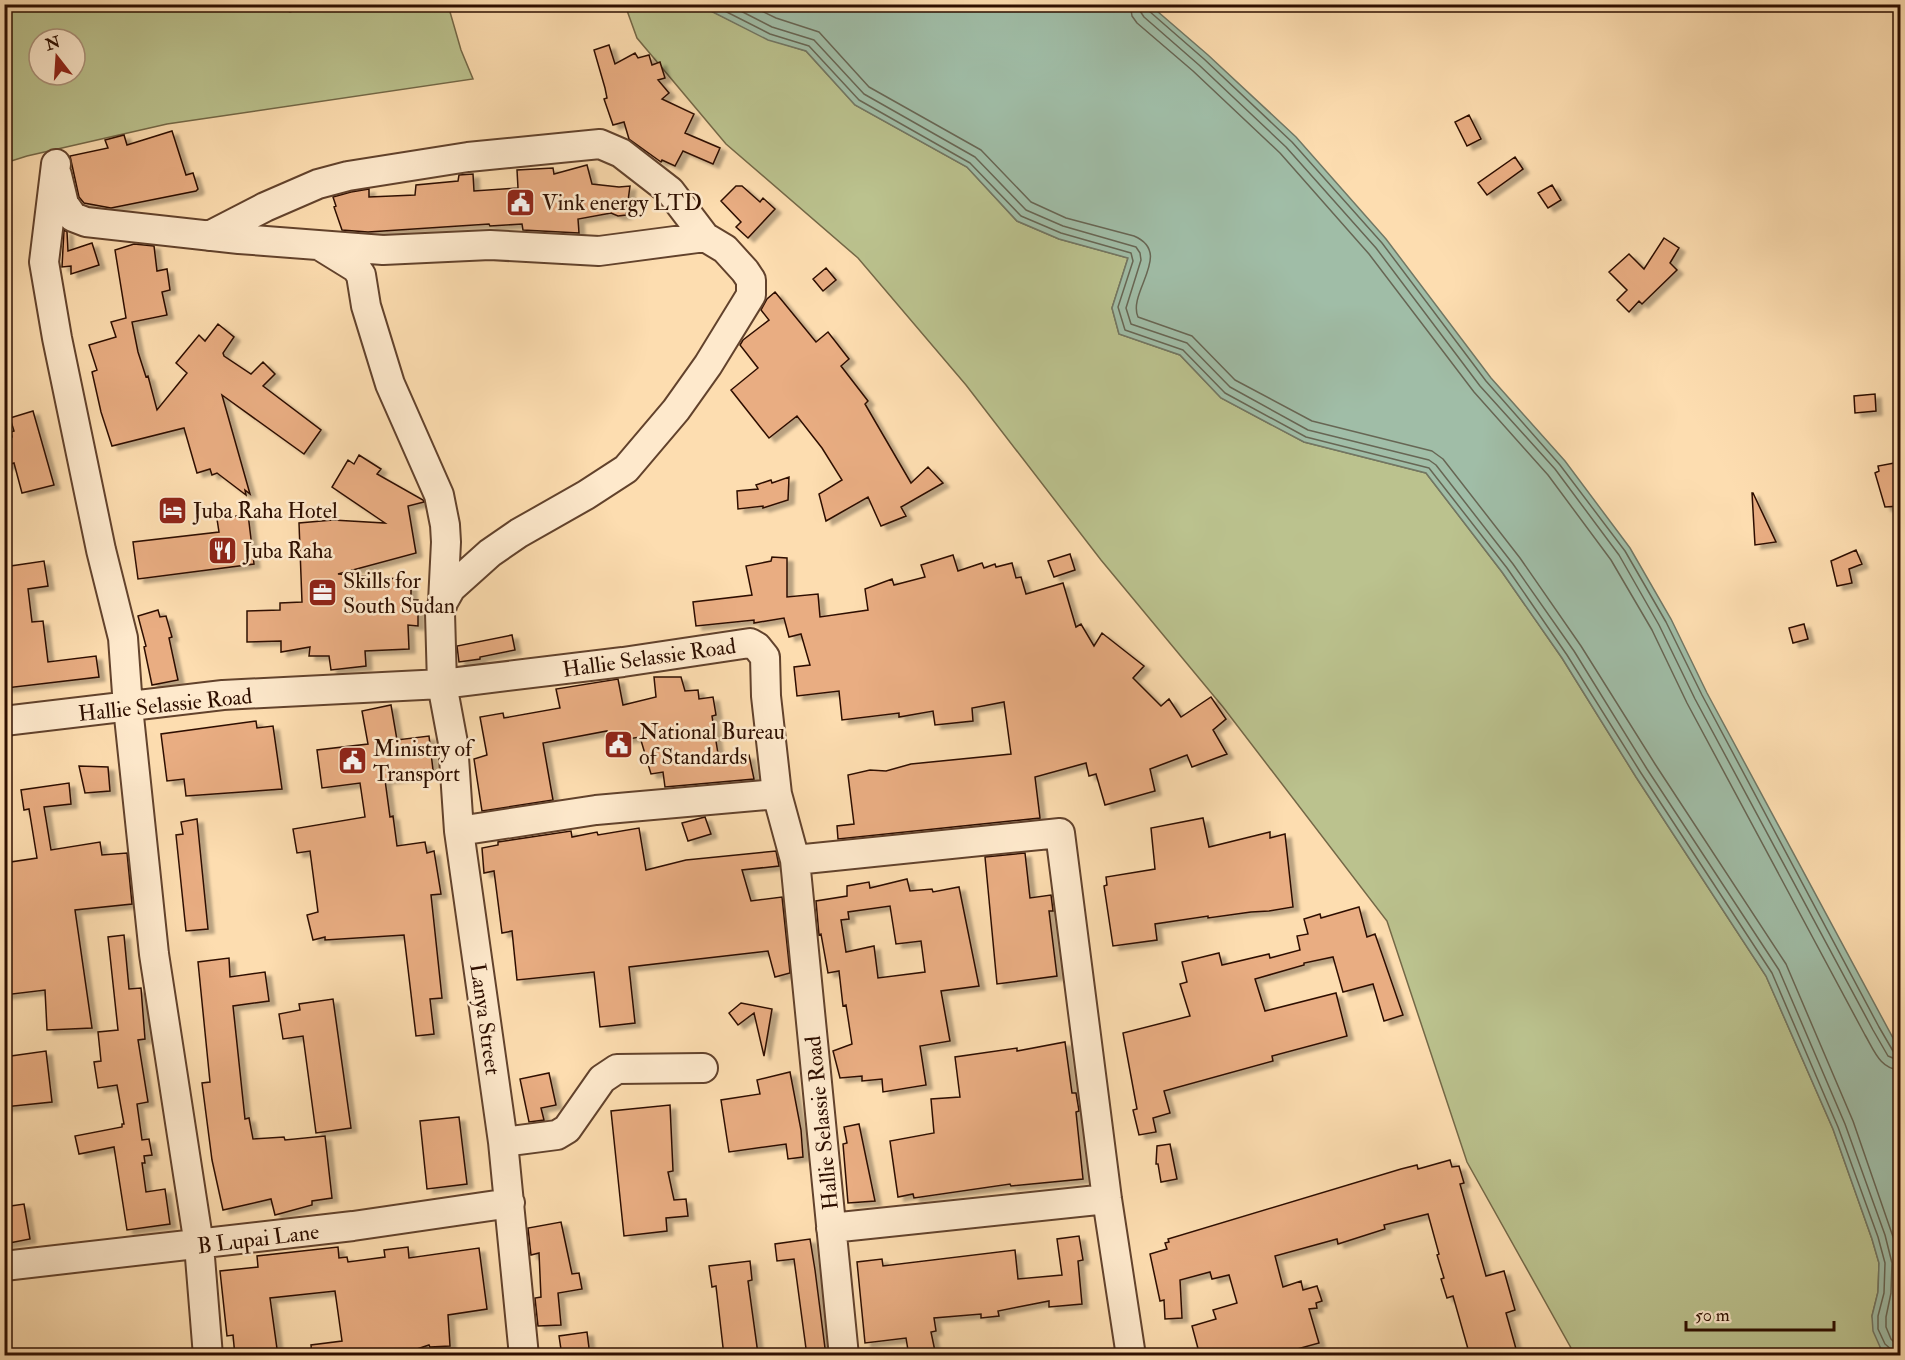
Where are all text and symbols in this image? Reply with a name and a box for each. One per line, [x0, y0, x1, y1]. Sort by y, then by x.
north arrow [27, 27, 87, 87]
text: N [42, 32, 63, 56]
public building icon: Vink energy LTD [505, 186, 537, 218]
place label: Vink energy LTD [542, 189, 702, 217]
hotel icon: Juba Raha Hotel [156, 494, 188, 526]
place label: Juba Raha Hotel [192, 497, 338, 525]
restaurant icon: Juba Raha [206, 534, 238, 566]
place label: Juba Raha [242, 537, 334, 565]
place label: Skills for South Sudan [343, 567, 455, 620]
office icon: Skills for South Sudan [306, 577, 338, 609]
street label: Hallie Selassie Road [561, 632, 738, 684]
street label: Hallie Selassie Road [77, 682, 254, 728]
place label: National Bureau of Standards [639, 718, 785, 771]
public building icon: National Bureau of Standards [602, 728, 634, 760]
place label: Ministry of Transport [373, 735, 475, 789]
public building icon: Ministry of Transport [336, 745, 368, 777]
street label: Lanya Street [463, 962, 507, 1077]
street label: Hallie Selassie Road [799, 1034, 845, 1211]
street label: B Lupai Lane [196, 1218, 321, 1261]
scale bar [1686, 1294, 1834, 1332]
text: 50 m [1695, 1304, 1730, 1327]

